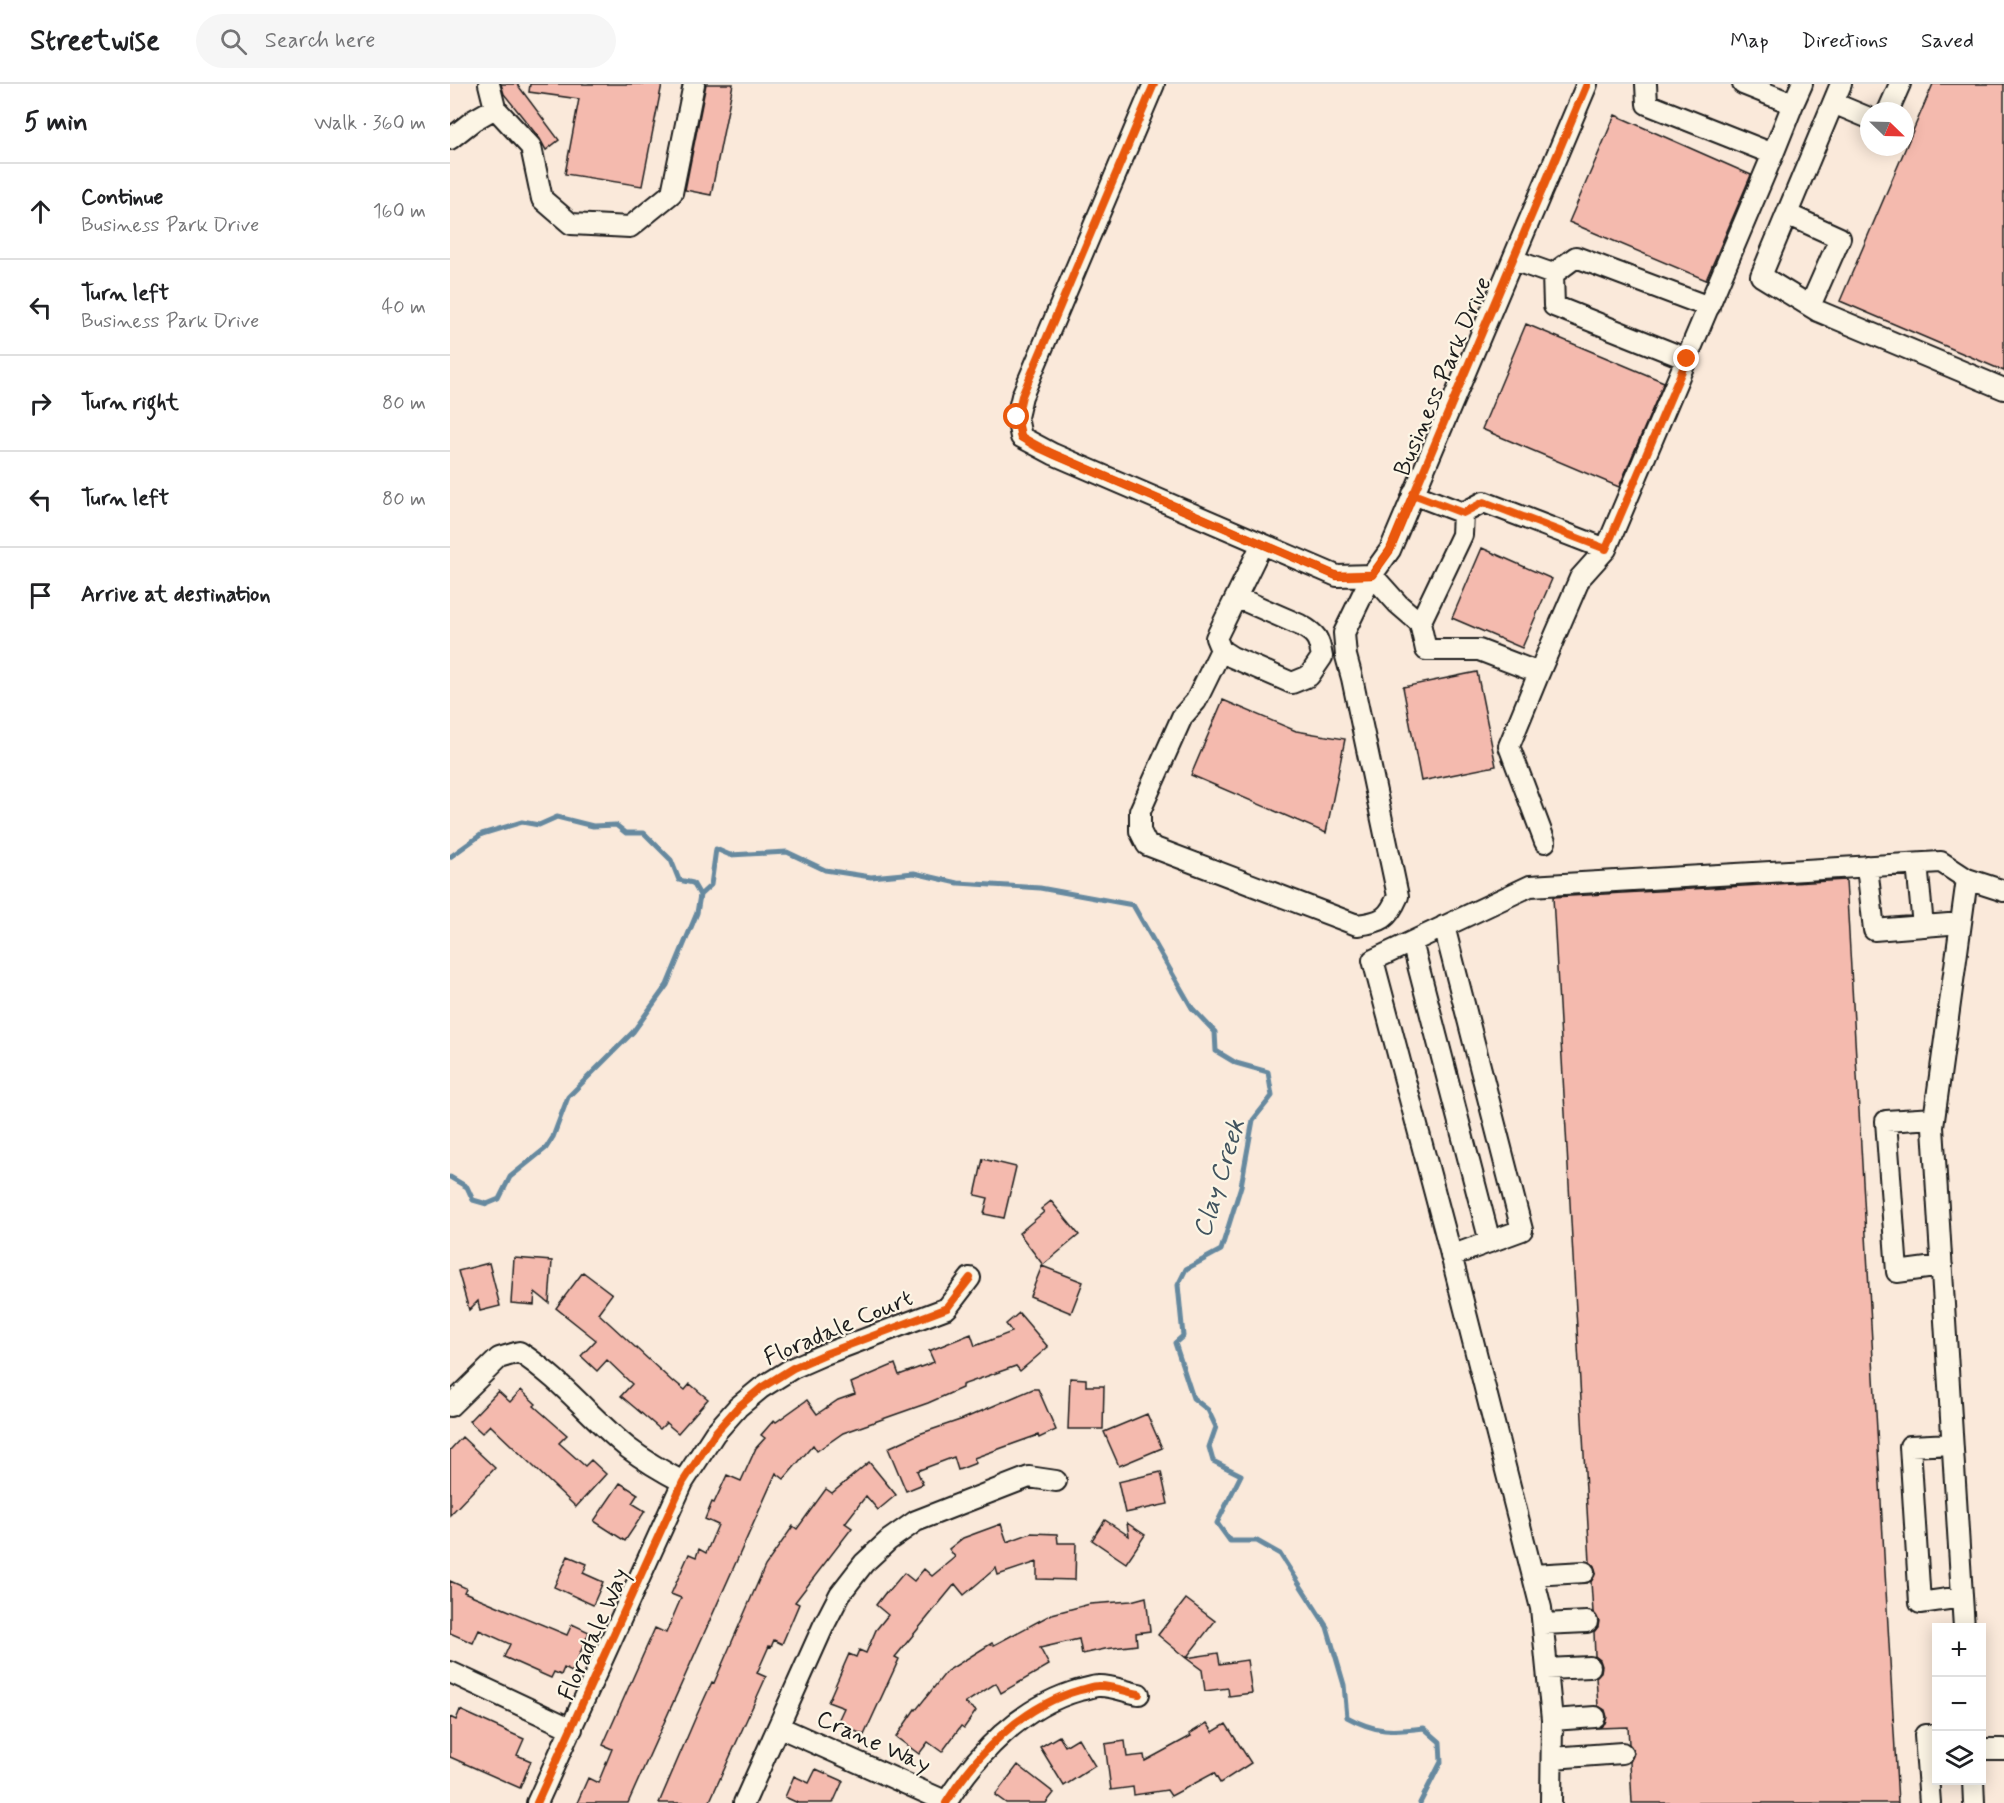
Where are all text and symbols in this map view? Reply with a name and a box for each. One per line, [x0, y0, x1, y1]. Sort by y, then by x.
search box [196, 14, 616, 68]
text: Streetwise [30, 23, 160, 60]
icon: search [217, 25, 250, 58]
text: Search here [265, 27, 375, 55]
text: Map [1730, 27, 1769, 55]
text: Directions [1802, 27, 1888, 55]
text: Saved [1921, 27, 1974, 55]
north arrow [1860, 102, 1914, 156]
text: 5 min [24, 106, 88, 140]
text: Walk · 360 m [314, 110, 426, 137]
text: Continue [81, 184, 163, 212]
icon: ahead [24, 195, 57, 228]
text: 160 m [373, 198, 426, 225]
text: Business Park Drive [81, 212, 259, 239]
street label: Business Park Drive [1387, 272, 1499, 481]
text: Turn left [81, 280, 169, 308]
icon: left [24, 291, 57, 324]
text: 40 m [382, 294, 426, 321]
text: Business Park Drive [81, 308, 259, 335]
route end [1673, 345, 1699, 371]
icon: right [24, 387, 57, 420]
text: Turn right [81, 389, 179, 417]
text: 80 m [382, 390, 426, 417]
route start [1003, 403, 1029, 429]
icon: left [24, 483, 57, 516]
text: Turn left [81, 485, 169, 513]
text: 80 m [382, 486, 426, 513]
icon: arrive [24, 579, 57, 612]
text: Arrive at destination [81, 581, 271, 609]
water label: Clay Creek [1186, 1115, 1254, 1242]
street label: Floradale Court [759, 1283, 918, 1374]
street label: Floradale Way [551, 1564, 637, 1706]
map controls [1932, 1623, 1986, 1785]
button: + [1932, 1623, 1986, 1677]
button: − [1932, 1677, 1986, 1731]
street label: Crane Way [811, 1703, 935, 1781]
button: layers [1932, 1731, 1986, 1785]

